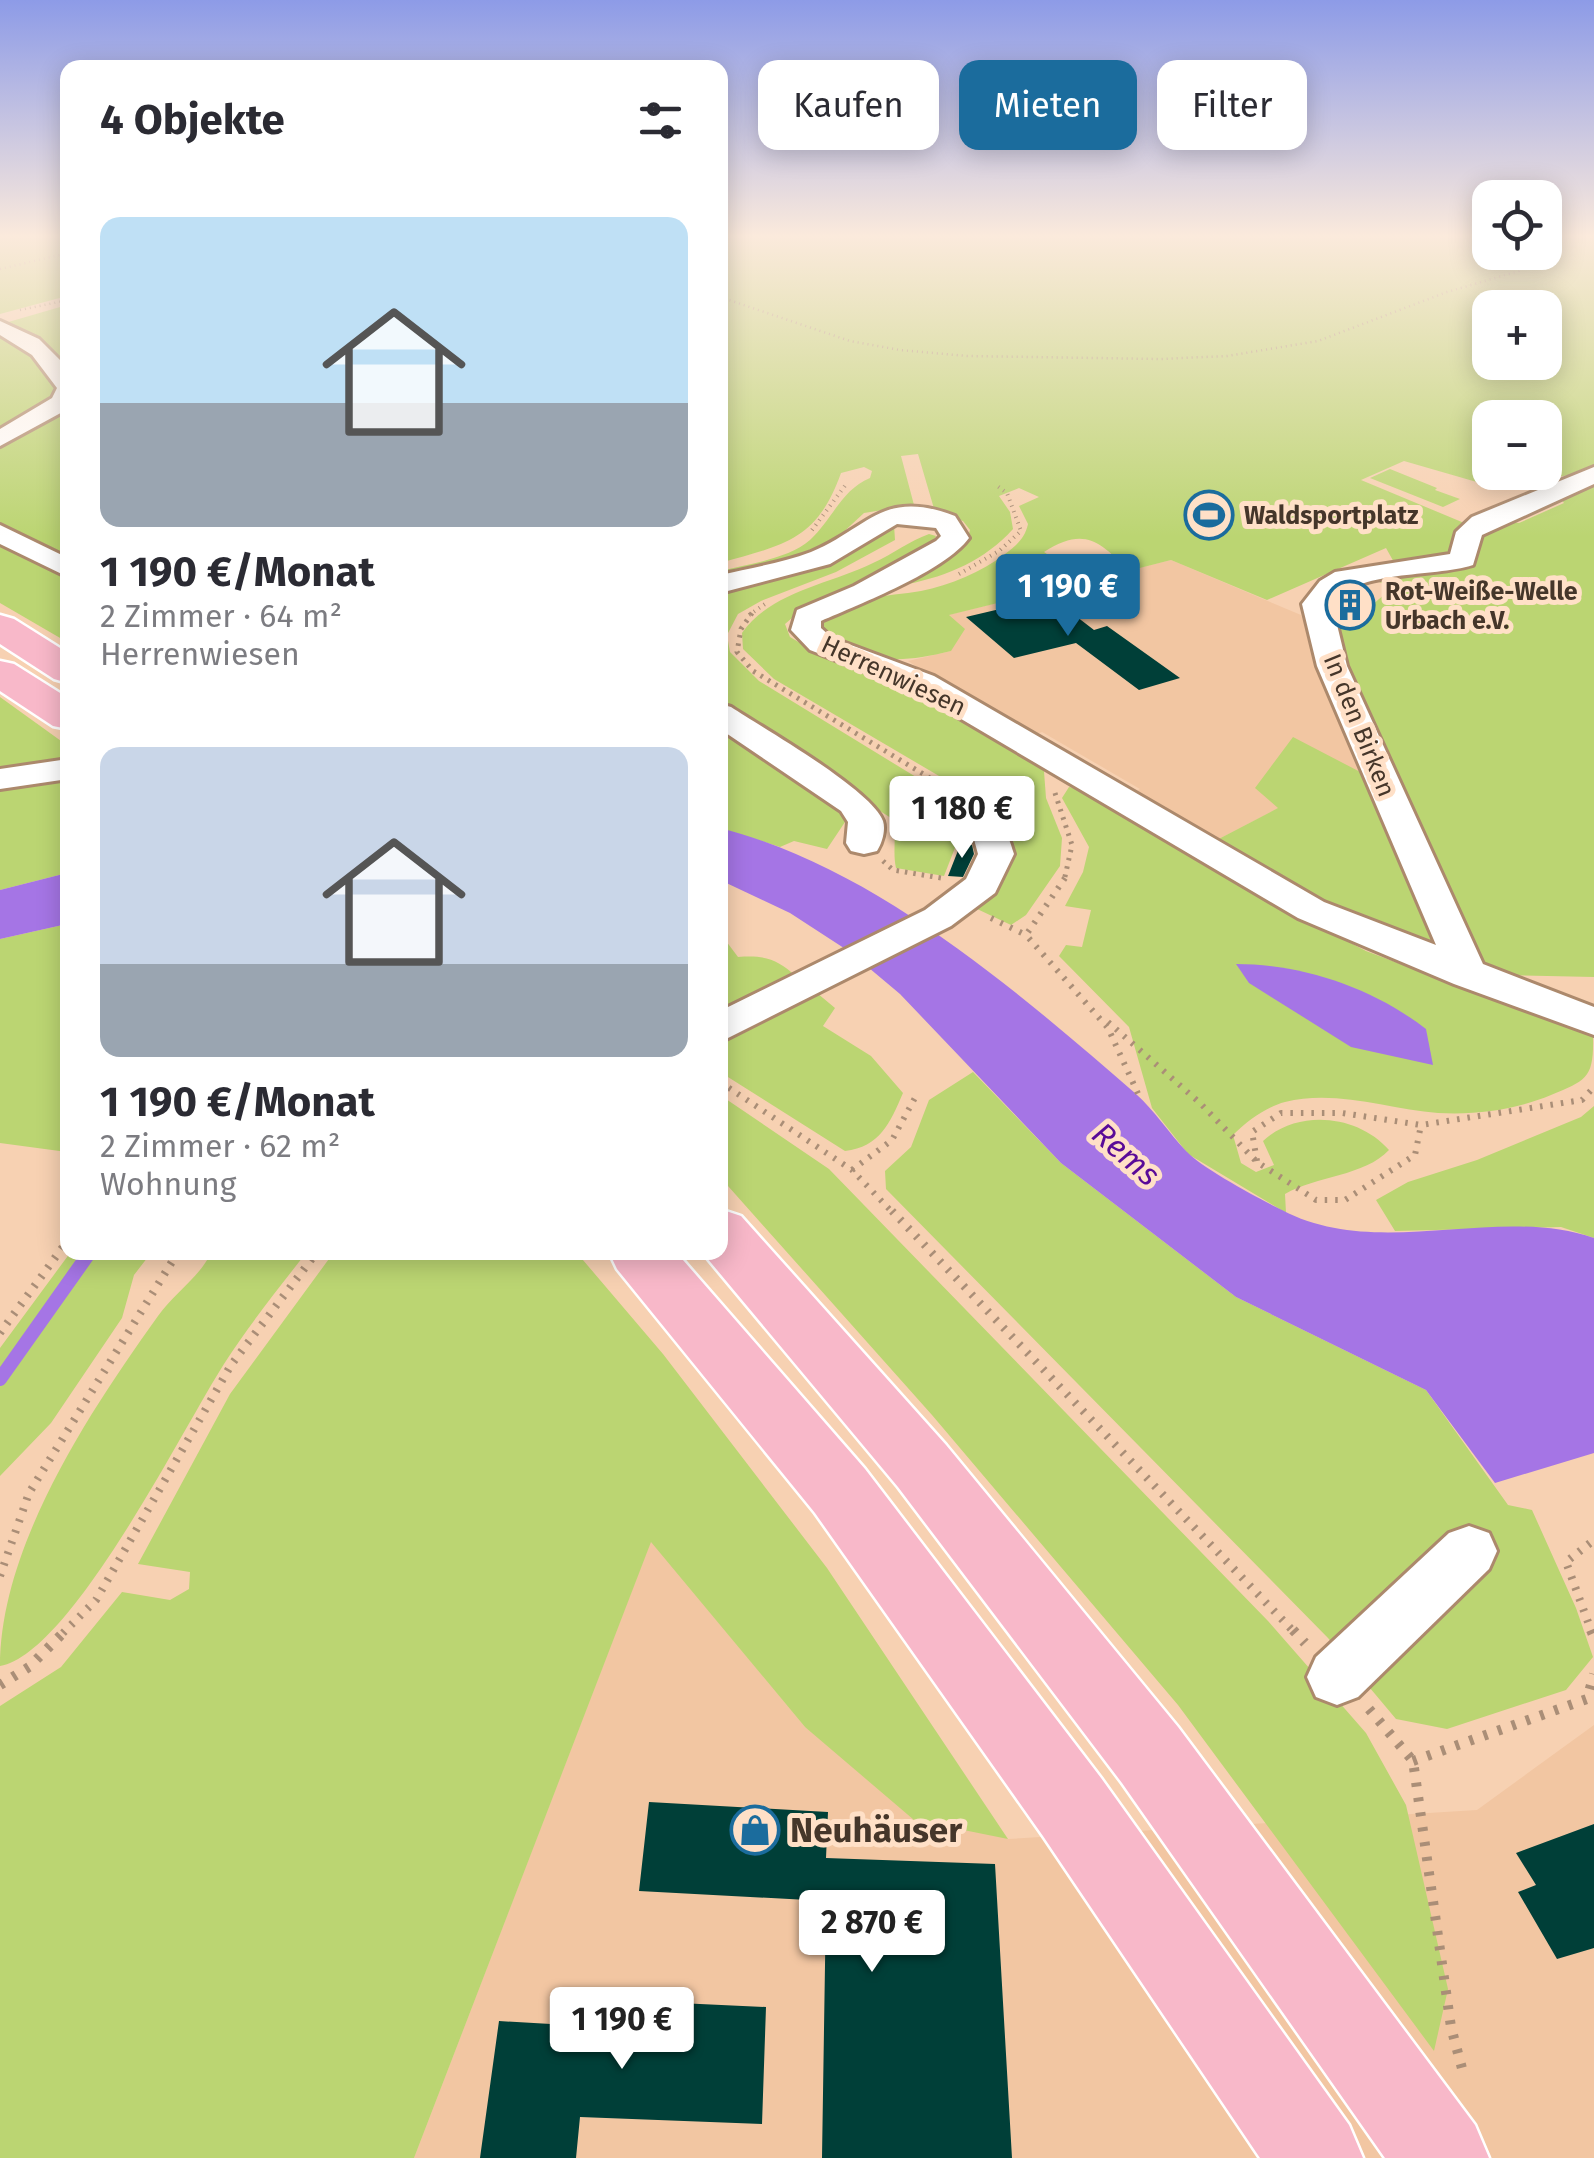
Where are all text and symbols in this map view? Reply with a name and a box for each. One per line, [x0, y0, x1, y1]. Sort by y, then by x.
chip: Kaufen [758, 60, 939, 150]
chip: Mieten [959, 60, 1137, 150]
chip: Filter [1157, 60, 1307, 150]
icon: filters [633, 93, 688, 148]
text: 4 Objekte [100, 95, 285, 145]
map controls [1472, 180, 1562, 490]
button: locate [1472, 180, 1562, 270]
icon: home [304, 282, 484, 462]
button: + [1472, 290, 1562, 380]
button: − [1472, 400, 1562, 490]
sports icon: Waldsportplatz [1183, 489, 1235, 541]
place label: Waldsportplatz [1244, 501, 1419, 531]
text: 1 190 €/Monat [100, 547, 375, 597]
pin: 1 190 € [976, 554, 1160, 639]
text: 1 190 € [1018, 567, 1118, 605]
place label: Rot-Weiße-Welle Urbach e.V. [1385, 577, 1578, 636]
building icon: Rot-Weiße-Welle Urbach e.V. [1324, 579, 1376, 631]
text: 2 Zimmer · 64 m² [100, 597, 342, 635]
street label: Herrenwiesen [817, 629, 971, 722]
text: Herrenwiesen [100, 635, 300, 673]
street label: In den Birken [1317, 650, 1401, 801]
pin: 1 180 € [870, 776, 1054, 861]
text: 1 180 € [911, 789, 1013, 827]
icon: home [304, 812, 484, 992]
text: 1 190 €/Monat [100, 1077, 375, 1127]
water label: Rems [1084, 1114, 1168, 1194]
text: 2 Zimmer · 62 m² [100, 1127, 340, 1165]
text: Wohnung [100, 1165, 236, 1203]
shop icon: Neuhäuser [729, 1804, 781, 1856]
place label: Neuhäuser [790, 1809, 963, 1851]
pin: 2 870 € [780, 1890, 964, 1975]
text: 2 870 € [821, 1903, 923, 1941]
pin: 1 190 € [530, 1987, 714, 2072]
text: 1 190 € [572, 2000, 672, 2038]

